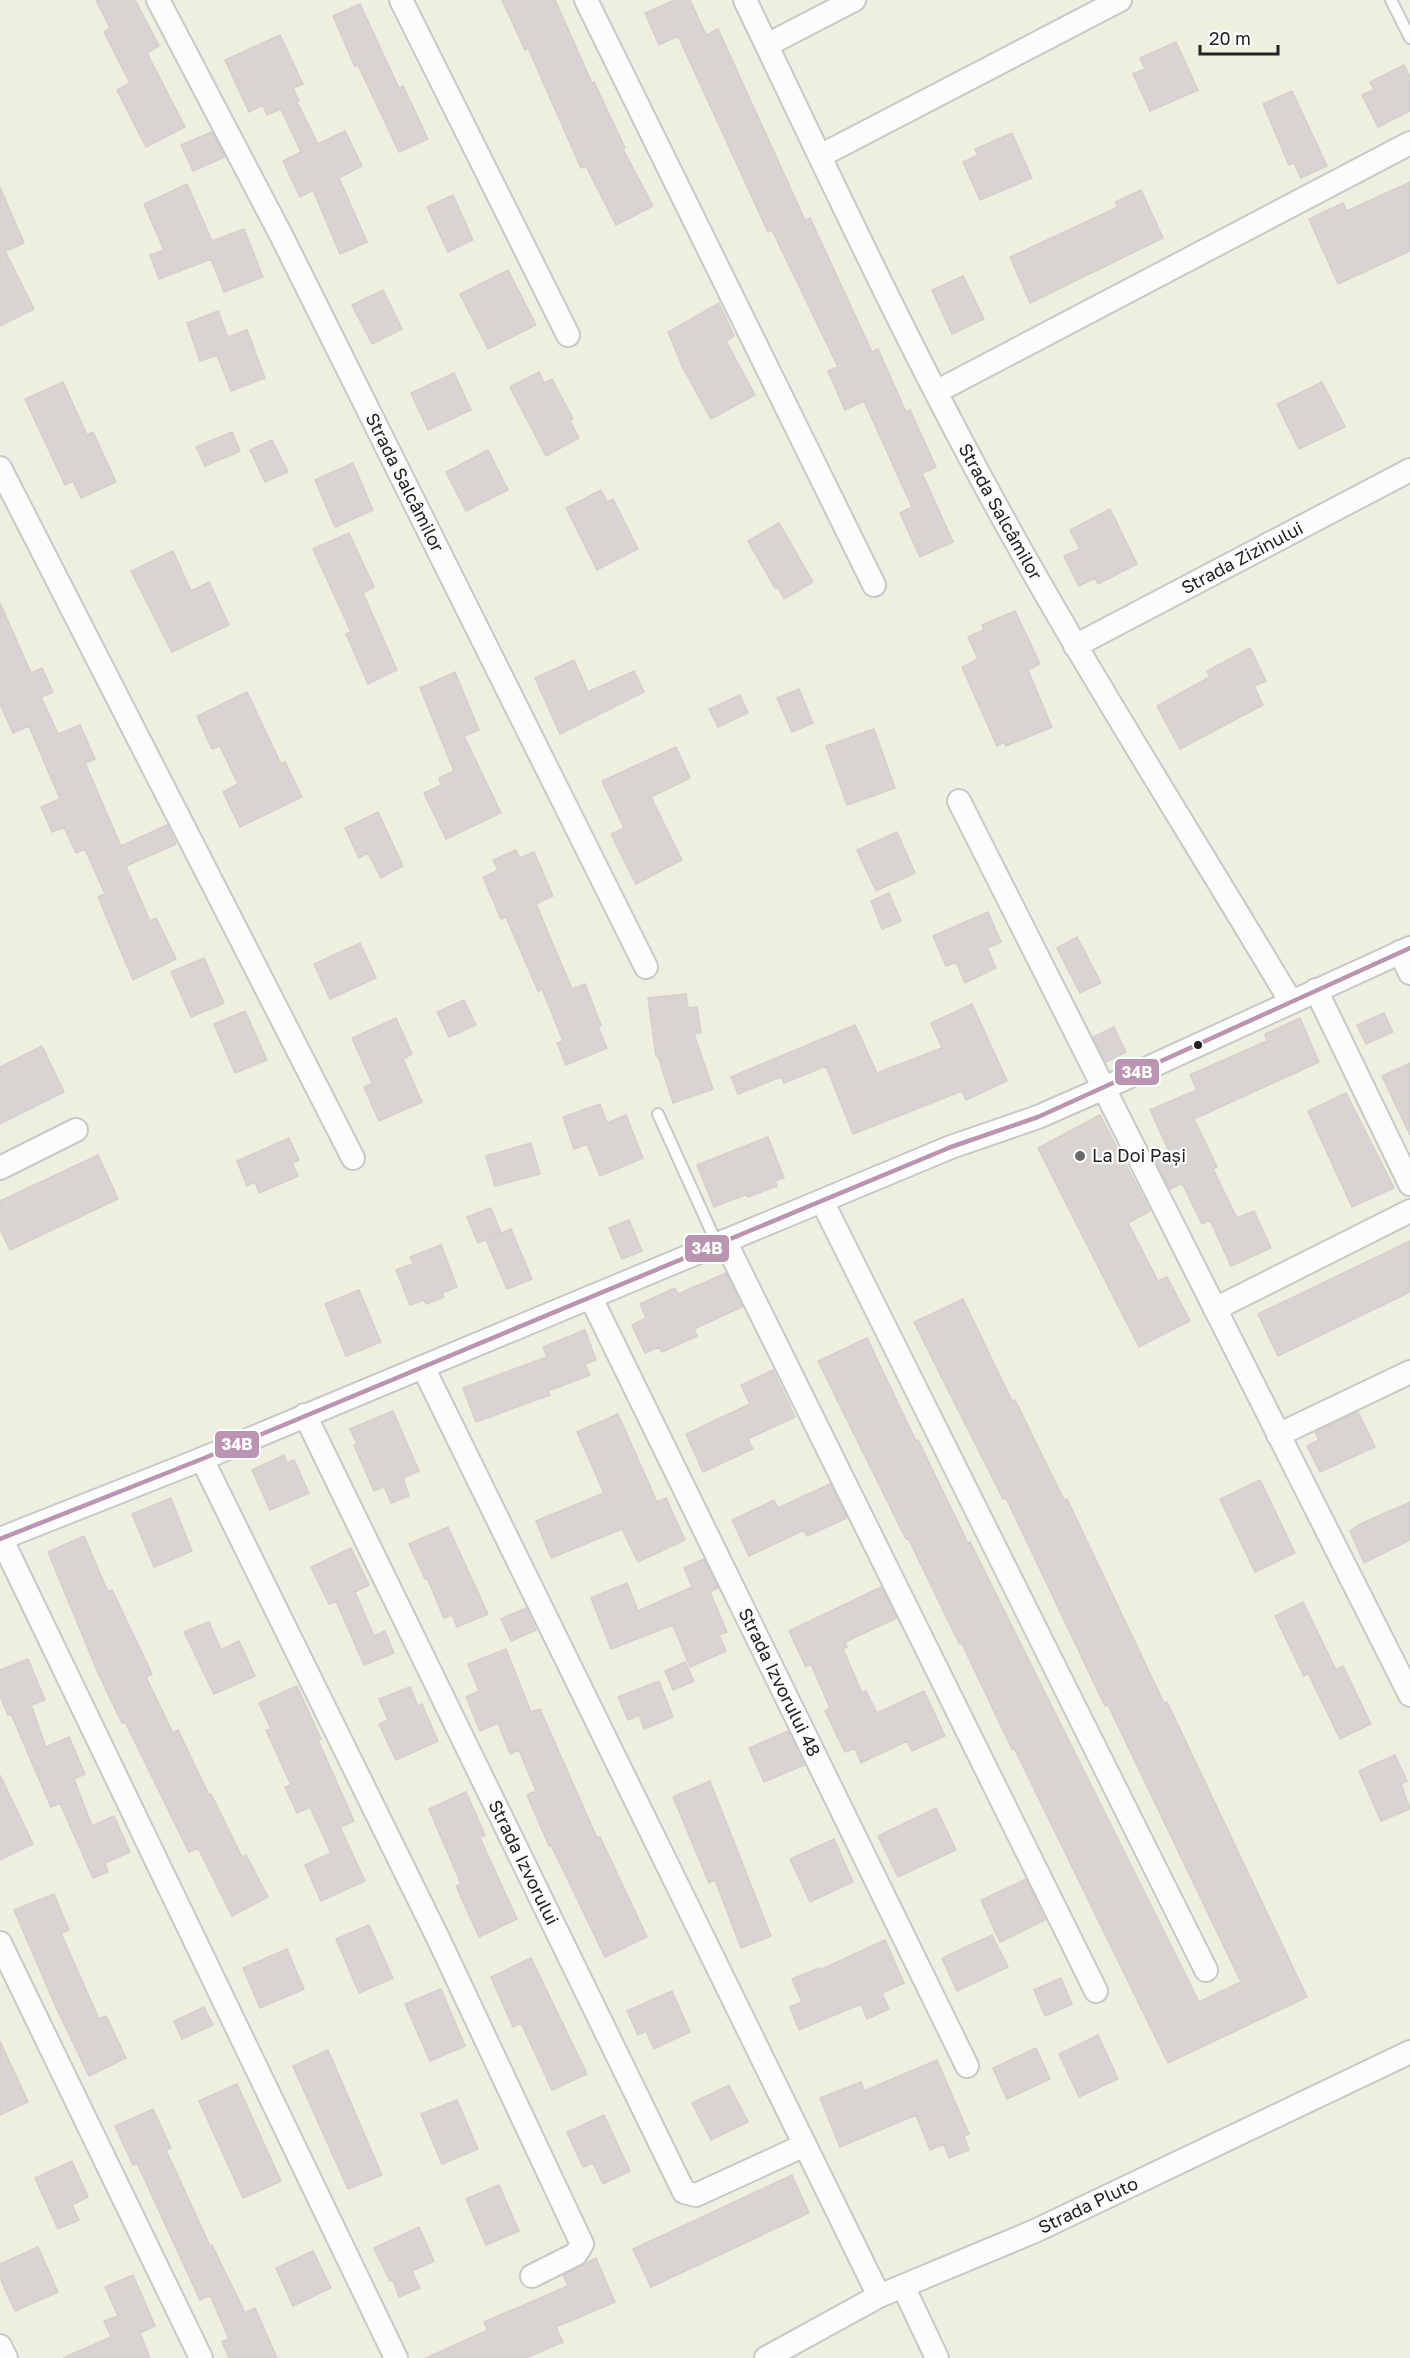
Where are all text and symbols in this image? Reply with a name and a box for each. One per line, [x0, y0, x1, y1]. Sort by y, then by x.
scale bar [1200, 18, 1278, 56]
text: 20 m [1209, 27, 1251, 49]
street label: Strada Salcâmilor [361, 409, 449, 555]
street label: Strada Salcâmilor [955, 439, 1047, 584]
street label: Strada Zizinului [1177, 516, 1306, 598]
unlabelled marker [1192, 1039, 1204, 1051]
line badge: 34B [1114, 1058, 1160, 1086]
text: 34B [1121, 1062, 1153, 1082]
place label: La Doi Pași [1092, 1144, 1186, 1166]
marker: La Doi Pași [1073, 1149, 1087, 1163]
line badge: 34B [684, 1234, 730, 1263]
text: 34B [691, 1238, 723, 1258]
line badge: 34B [214, 1430, 260, 1459]
text: 34B [221, 1434, 253, 1454]
street label: Strada Izvorului 48 [734, 1604, 826, 1760]
street label: Strada Izvorului [484, 1796, 564, 1928]
street label: Strada Pluto [1035, 2172, 1141, 2238]

